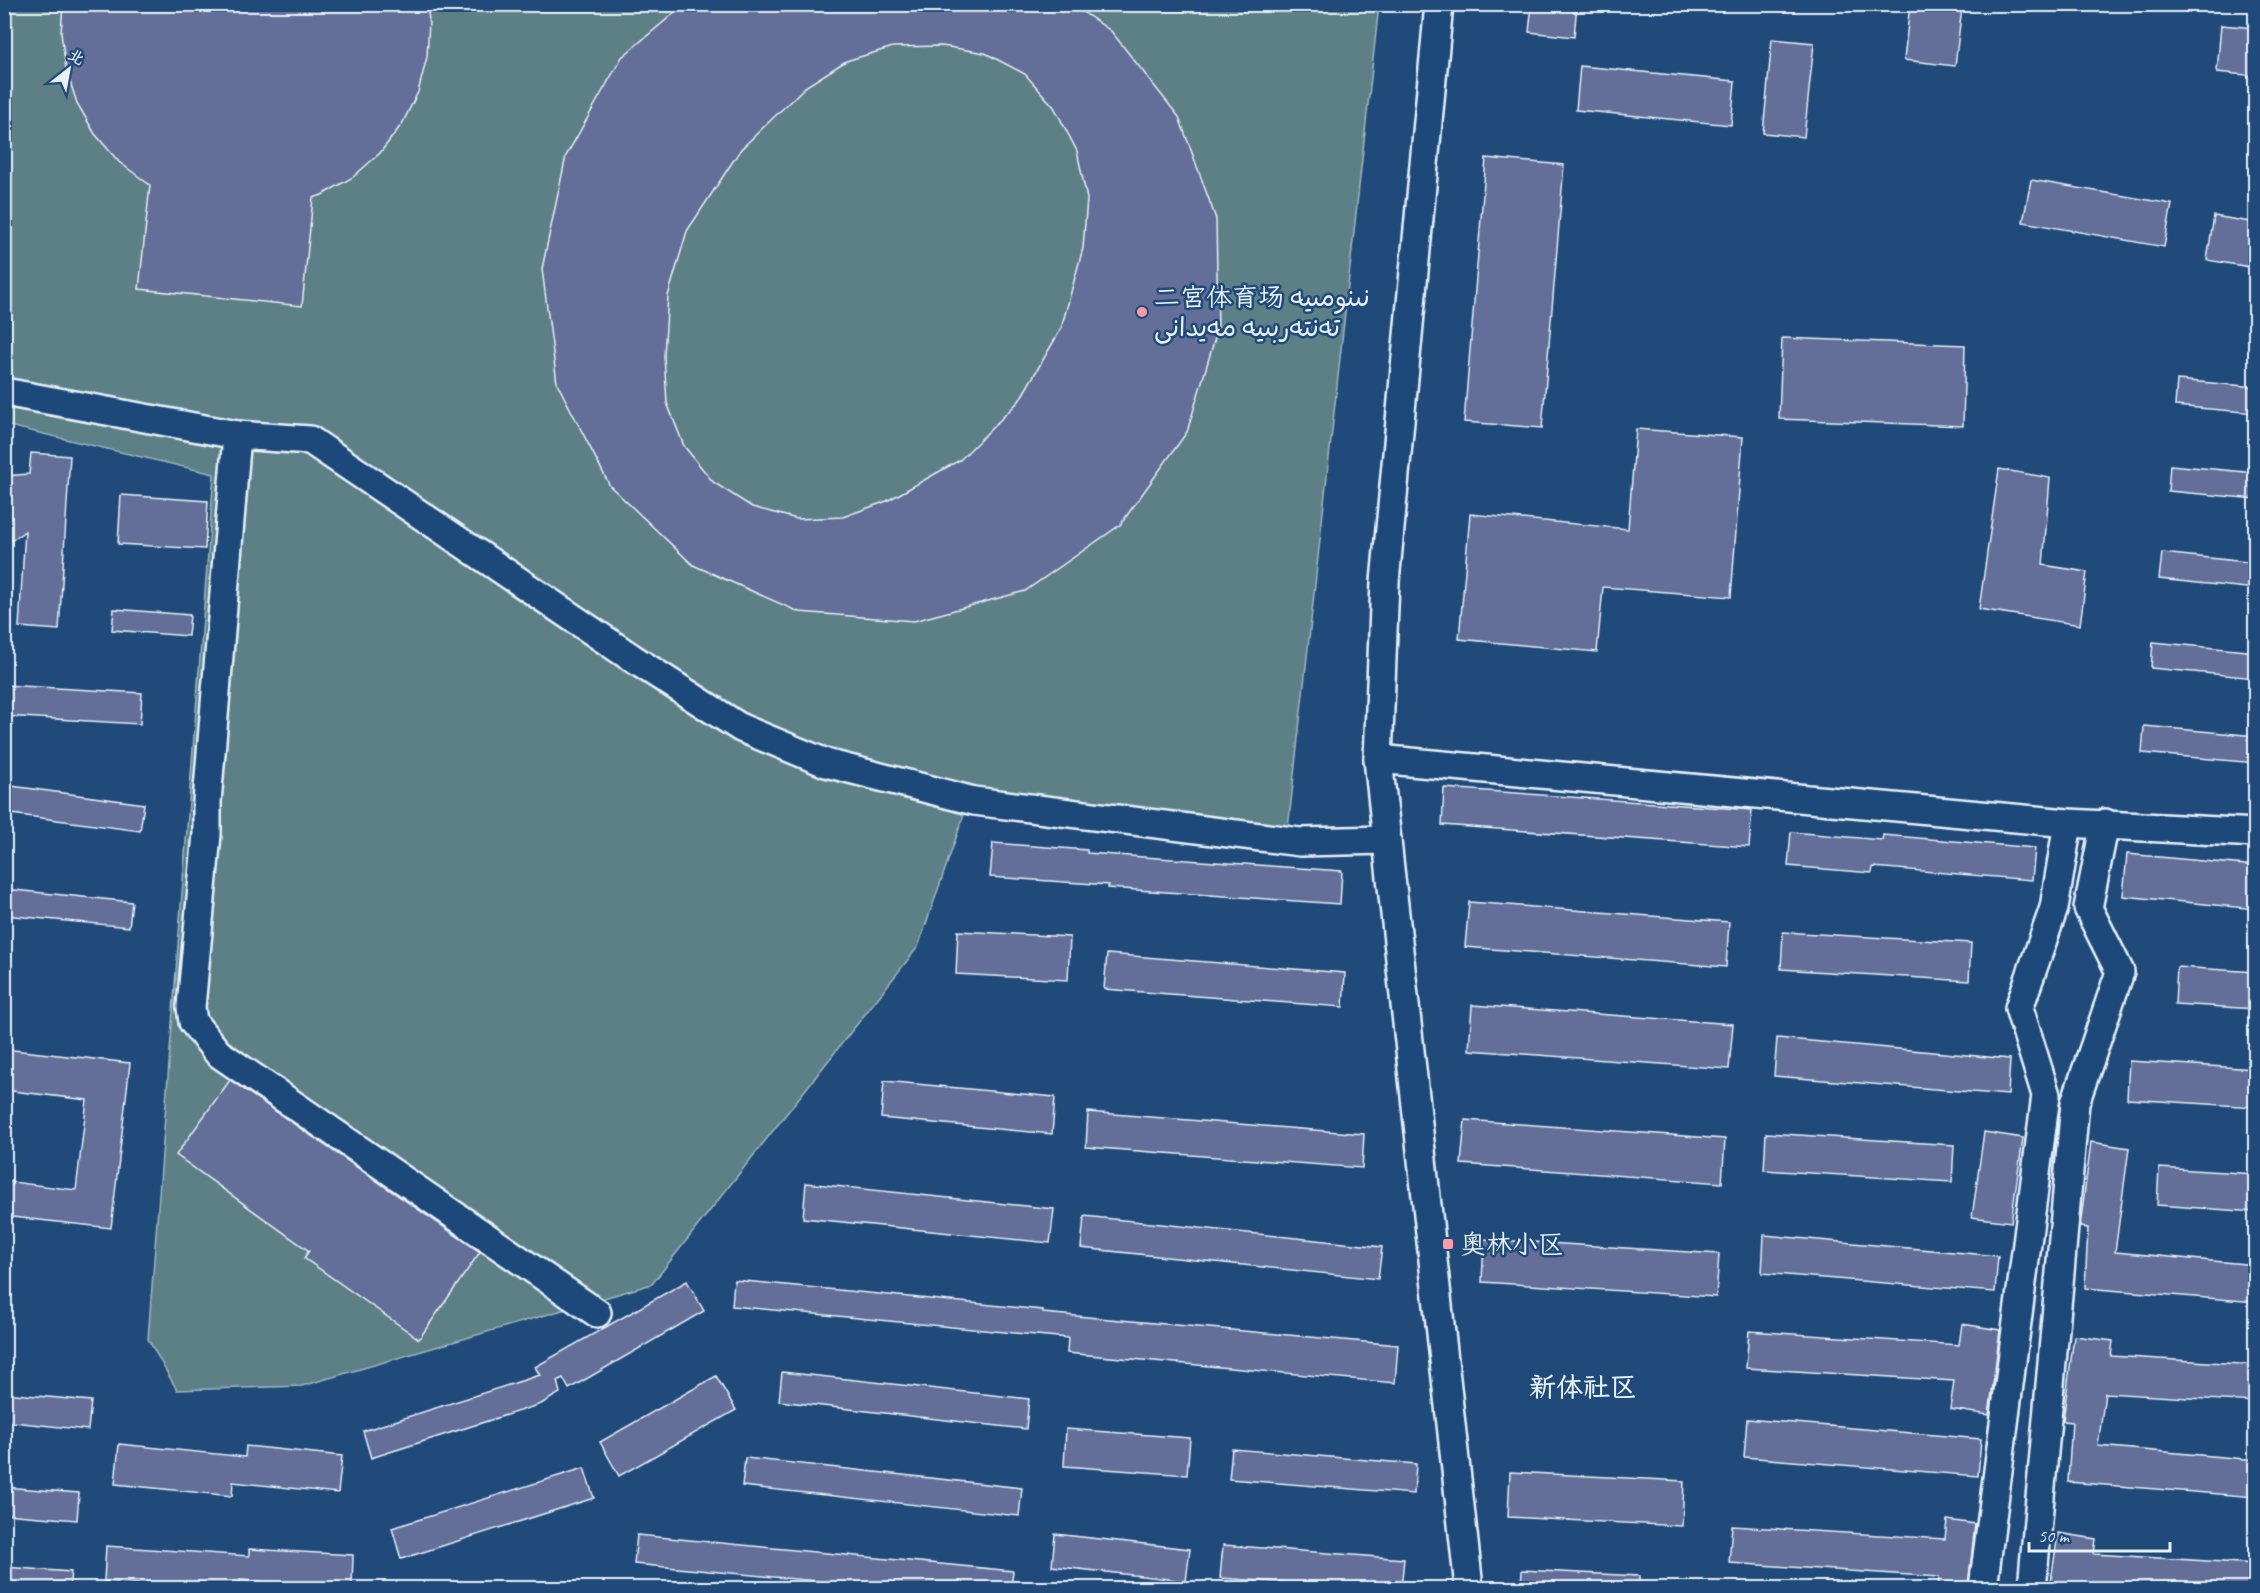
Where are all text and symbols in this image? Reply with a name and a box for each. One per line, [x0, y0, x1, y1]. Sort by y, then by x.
north arrow [39, 39, 99, 99]
text: 北 [64, 44, 88, 70]
place label: 二宫体育场 نىنومىيە تەنتەربىيە مەيدانى [1154, 281, 1370, 344]
marker: 二宫体育场 نىنومىيە تەنتەربىيە مەيدانى [1135, 305, 1149, 319]
place label: 奥林小区 [1460, 1228, 1564, 1261]
marker: 奥林小区 [1441, 1237, 1455, 1251]
district label: 新体社区 [1529, 1370, 1637, 1404]
scale bar [2029, 1515, 2170, 1553]
text: 50 m [2038, 1525, 2071, 1547]

